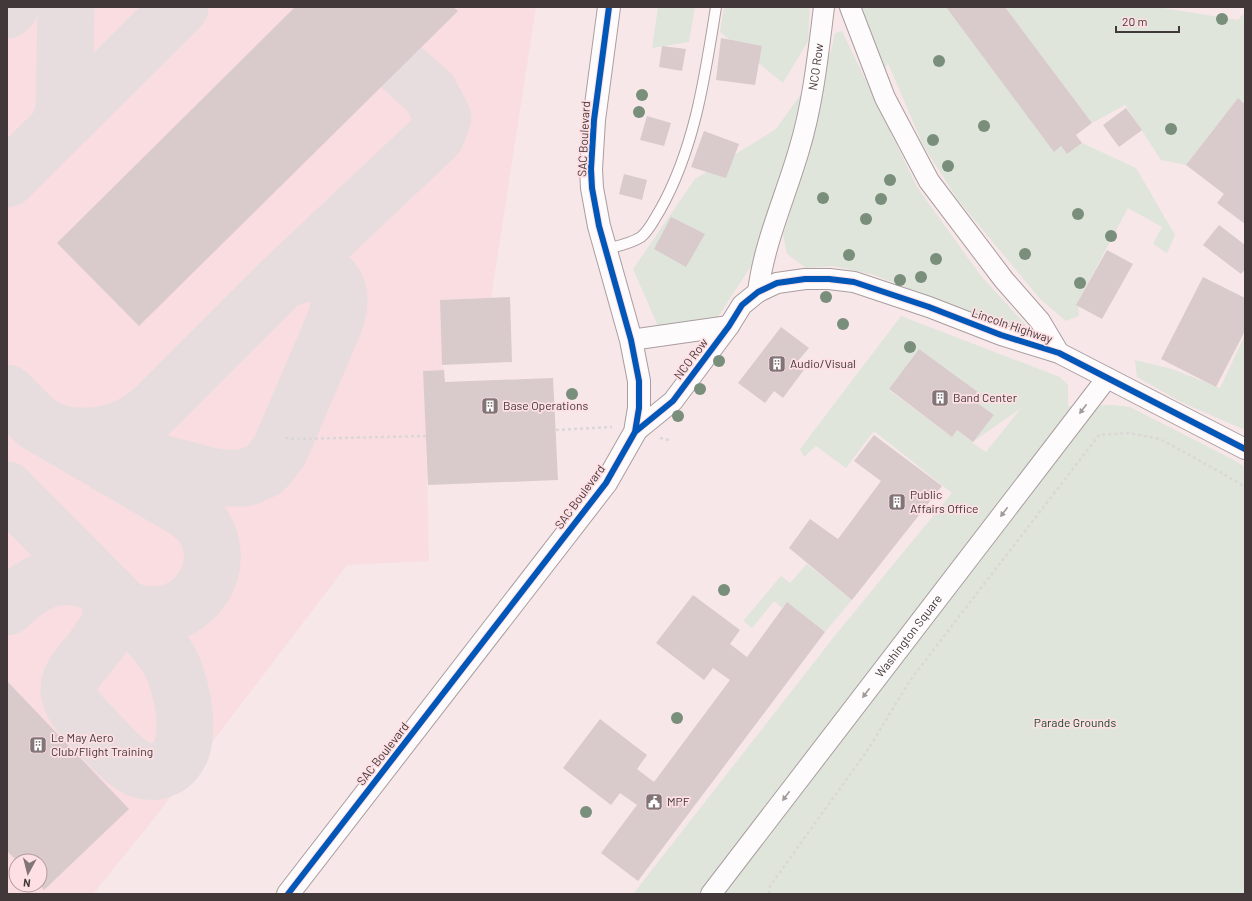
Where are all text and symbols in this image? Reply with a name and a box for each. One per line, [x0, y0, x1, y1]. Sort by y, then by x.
scale bar [1116, 8, 1179, 34]
text: 20 m [1122, 14, 1148, 28]
street label: NCO Row [805, 42, 826, 91]
street label: SAC Boulevard [574, 101, 592, 177]
street label: Lincoln Highway [970, 305, 1055, 346]
street label: NCO Row [670, 335, 710, 382]
building icon: Audio/Visual [767, 354, 787, 374]
place label: Audio/Visual [790, 356, 856, 370]
building icon: Band Center [930, 388, 950, 408]
place label: Band Center [953, 390, 1018, 404]
building icon: Base Operations [480, 396, 500, 416]
place label: Base Operations [503, 398, 588, 412]
one-way arrow [1079, 403, 1087, 414]
street label: SAC Boulevard [551, 462, 607, 531]
place label: Public Affairs Office [910, 487, 979, 515]
building icon: Public Affairs Office [887, 492, 907, 512]
one-way arrow [1000, 506, 1008, 517]
street label: Washington Square [872, 591, 944, 680]
one-way arrow [861, 687, 870, 698]
park label: Parade Grounds [1034, 715, 1116, 729]
street label: SAC Boulevard [353, 719, 411, 788]
place label: Le May Aero Club/Flight Training [51, 730, 153, 758]
building icon: Le May Aero Club/Flight Training [28, 735, 48, 755]
one-way arrow [782, 791, 791, 802]
public building icon: MPF [644, 792, 664, 812]
place label: MPF [667, 794, 690, 808]
north arrow [8, 853, 48, 893]
text: N [22, 877, 31, 890]

